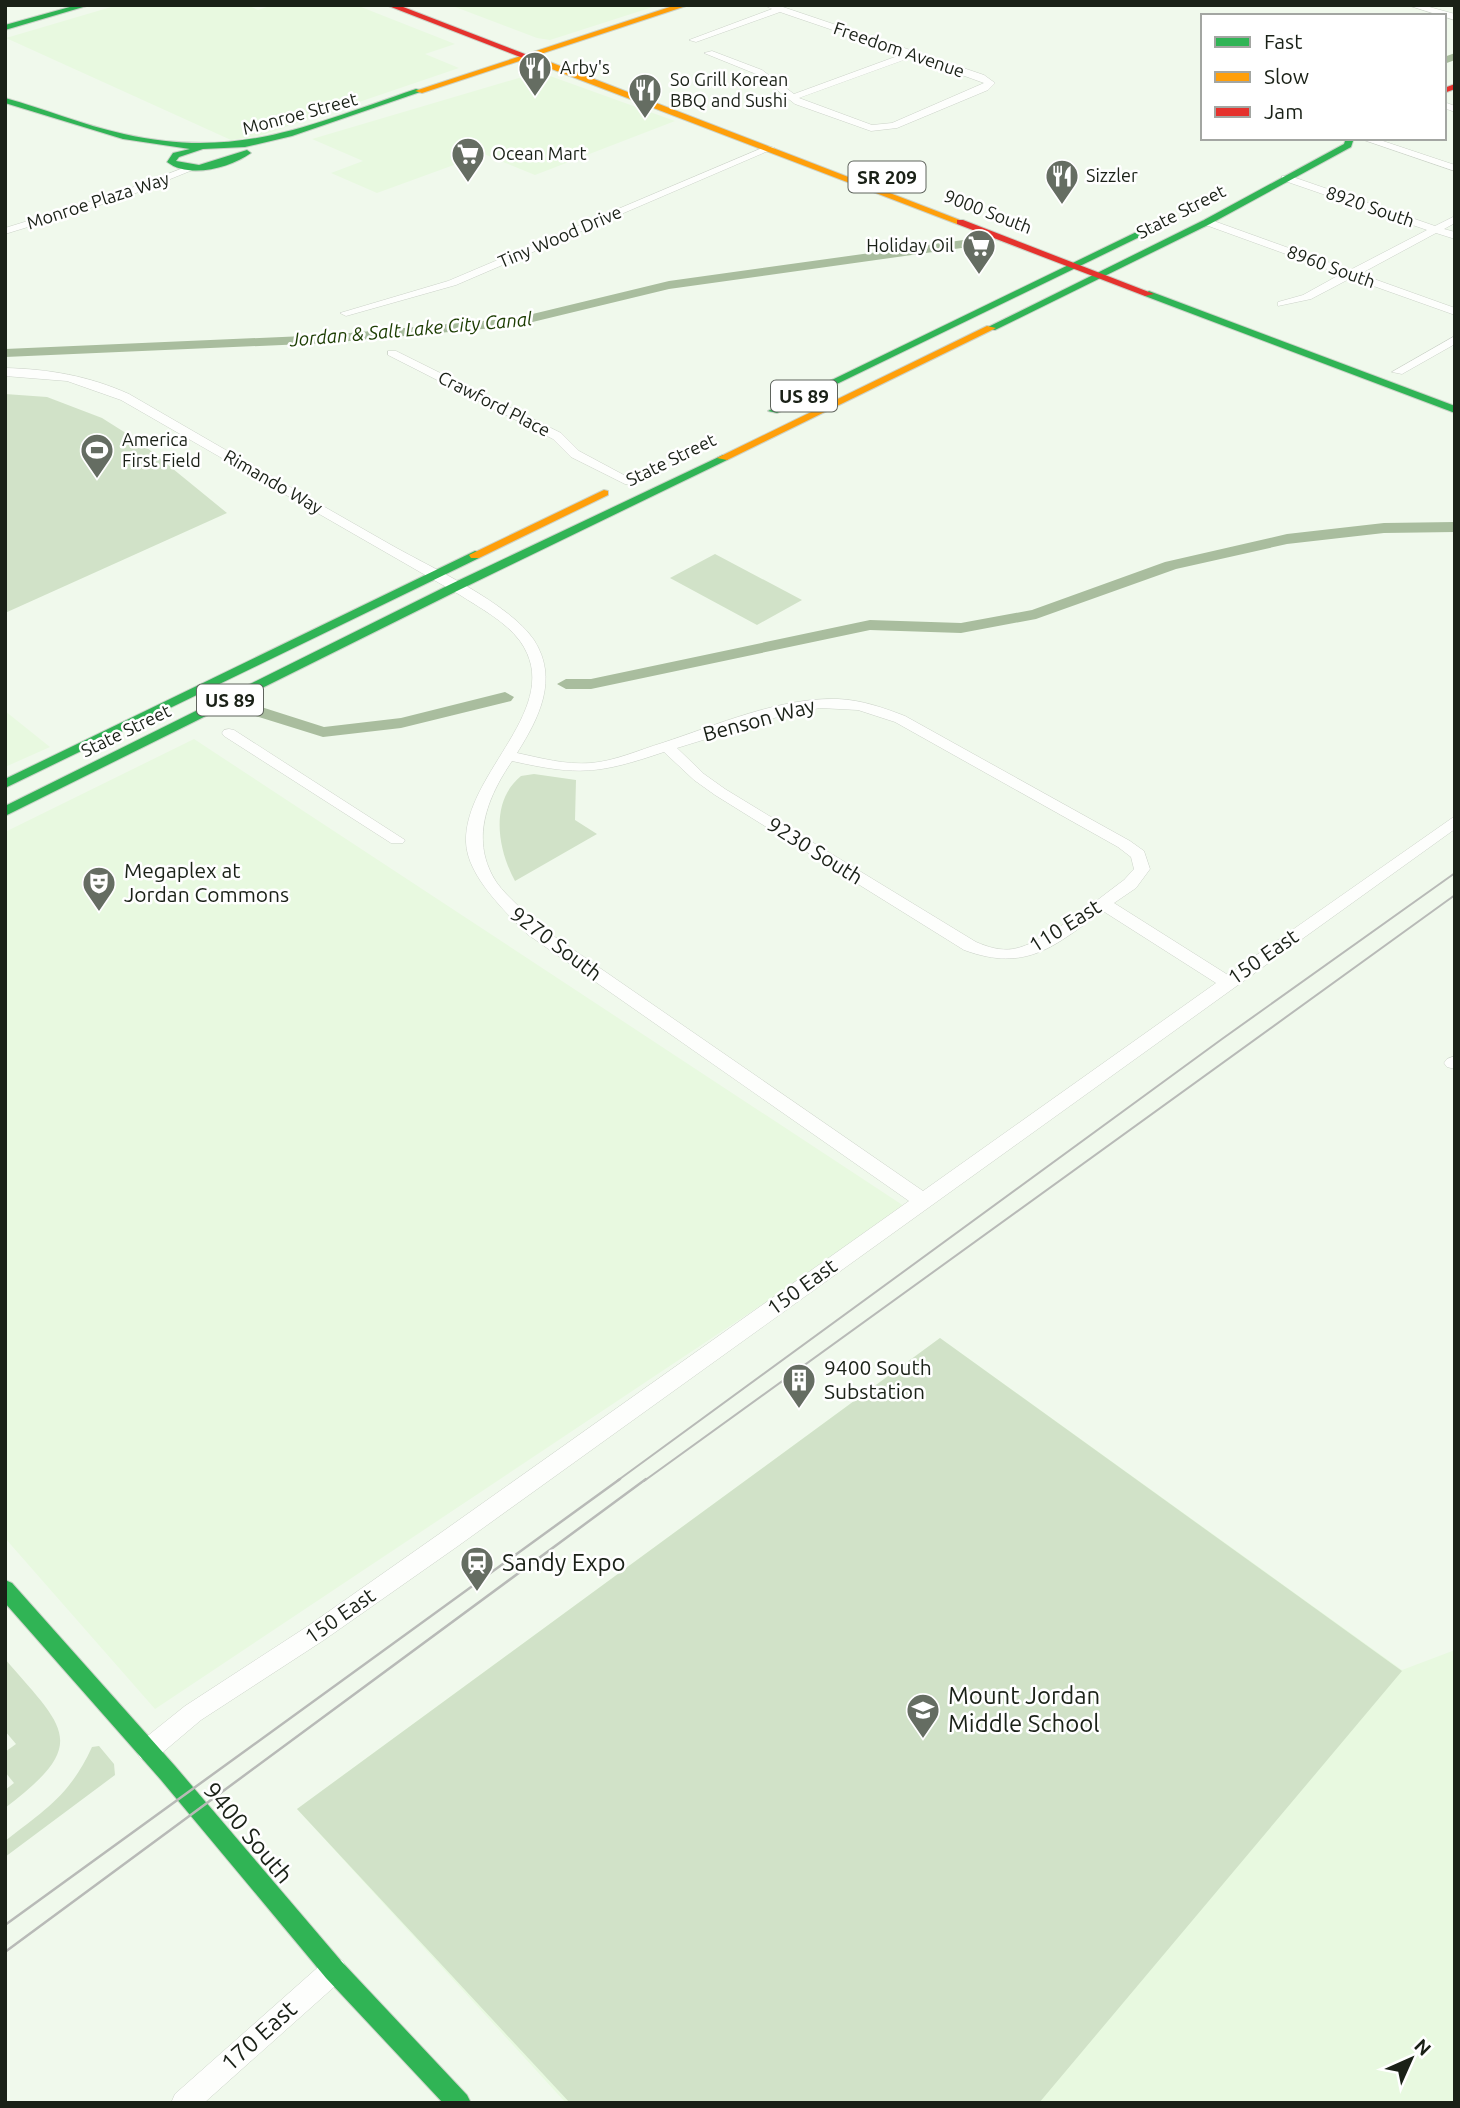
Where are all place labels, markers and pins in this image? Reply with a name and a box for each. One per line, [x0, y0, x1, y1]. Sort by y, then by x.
restaurant icon: Arby's [516, 49, 554, 98]
place label: Arby's [560, 57, 610, 77]
place label: So Grill Korean BBQ and Sushi [670, 69, 788, 111]
restaurant icon: So Grill Korean BBQ and Sushi [626, 71, 664, 120]
supermarket icon: Ocean Mart [449, 135, 487, 184]
place label: Ocean Mart [492, 143, 587, 163]
restaurant icon: Sizzler [1043, 157, 1081, 206]
place label: Sizzler [1086, 165, 1138, 185]
supermarket icon: Holiday Oil [960, 227, 998, 276]
place label: Holiday Oil [866, 235, 954, 255]
place label: America First Field [122, 429, 201, 470]
sports icon: America First Field [78, 431, 116, 480]
place label: Megaplex at Jordan Commons [124, 858, 289, 906]
theatre icon: Megaplex at Jordan Commons [80, 864, 118, 913]
place label: 9400 South Substation [824, 1355, 932, 1403]
building icon: 9400 South Substation [780, 1361, 818, 1410]
station icon: Sandy Expo [458, 1544, 496, 1593]
place label: Sandy Expo [502, 1549, 626, 1576]
place label: Mount Jordan Middle School [948, 1682, 1100, 1737]
school or university icon: Mount Jordan Middle School [904, 1691, 942, 1740]

